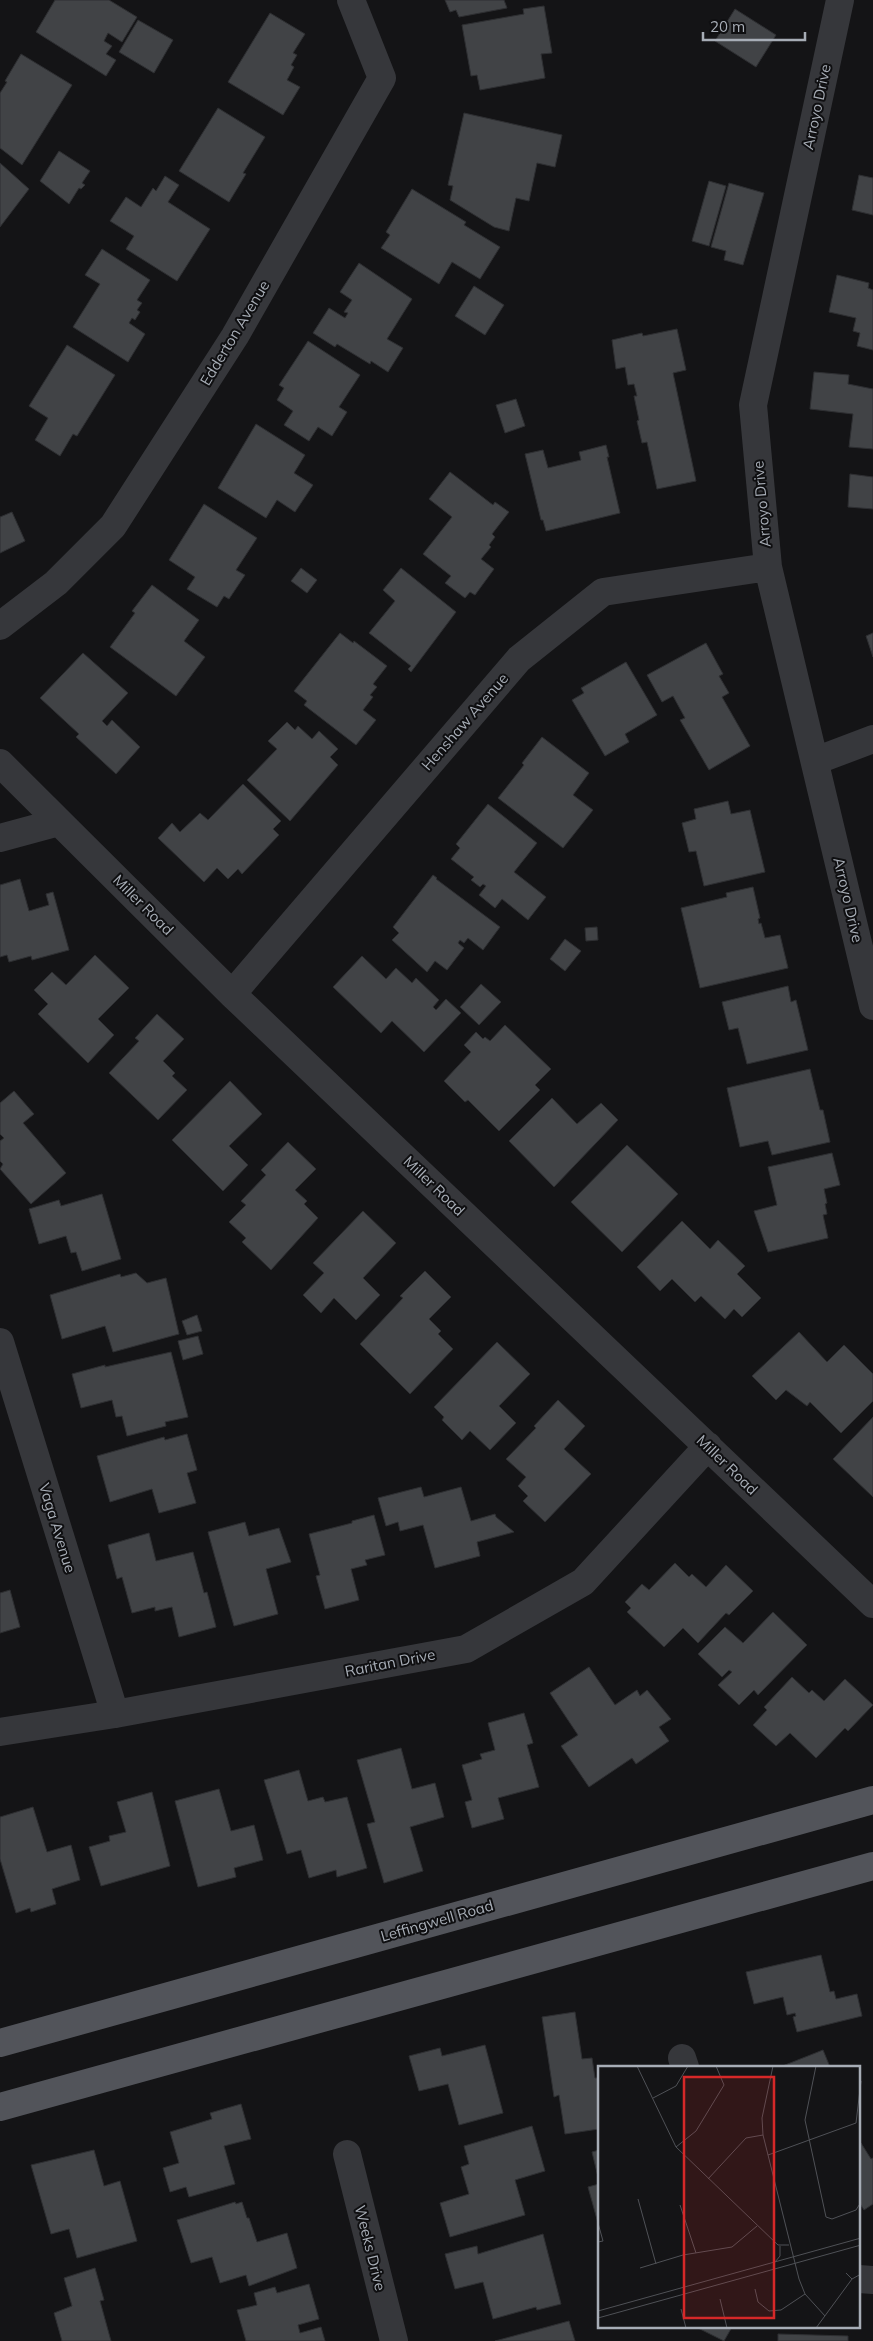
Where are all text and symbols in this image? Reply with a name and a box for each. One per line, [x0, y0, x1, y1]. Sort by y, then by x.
scale bar [703, 10, 806, 42]
text: 20 m [710, 17, 745, 36]
street label: Arroyo Drive [798, 62, 835, 151]
street label: Edderton Avenue [196, 277, 273, 389]
street label: Arroyo Drive [748, 460, 775, 548]
street label: Henshaw Avenue [417, 669, 512, 774]
street label: Arroyo Drive [829, 855, 868, 944]
street label: Miller Road [109, 870, 178, 939]
street label: Miller Road [400, 1152, 469, 1220]
street label: Miller Road [693, 1431, 762, 1499]
street label: Vaga Avenue [35, 1481, 80, 1575]
street label: Raritan Drive [343, 1644, 437, 1681]
street label: Leffingwell Road [378, 1895, 495, 1946]
inset map [598, 2066, 860, 2328]
street label: Weeks Drive [351, 2203, 390, 2293]

